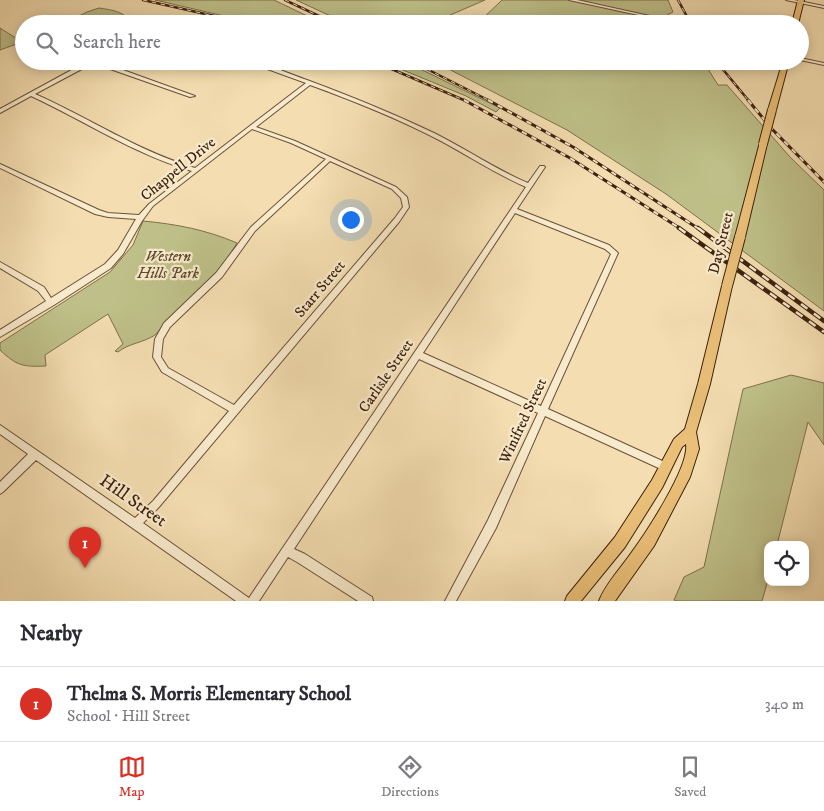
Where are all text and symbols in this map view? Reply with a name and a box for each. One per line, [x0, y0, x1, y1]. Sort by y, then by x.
search box [15, 15, 809, 70]
icon: search [33, 29, 61, 57]
text: Search here [73, 31, 161, 54]
street label: Chappell Drive [137, 133, 219, 205]
your location [338, 207, 364, 233]
street label: Day Street [704, 210, 738, 276]
park label: Western Hills Park [136, 247, 199, 283]
street label: Starr Street [291, 256, 350, 321]
street label: Carlisle Street [354, 335, 418, 416]
street label: Winifred Street [495, 375, 551, 468]
street label: Hill Street [95, 470, 171, 532]
pin: 1 [69, 527, 101, 568]
map controls [764, 541, 809, 586]
button: locate [764, 541, 809, 586]
text: Nearby [20, 621, 82, 647]
text: Thelma S. Morris Elementary School [67, 683, 351, 706]
text: 1 [33, 694, 39, 714]
text: 340 m [765, 694, 804, 714]
text: School · Hill Street [67, 706, 190, 726]
tab: Map [118, 753, 146, 801]
tab: Directions [381, 753, 439, 801]
tab: Saved [674, 753, 706, 801]

